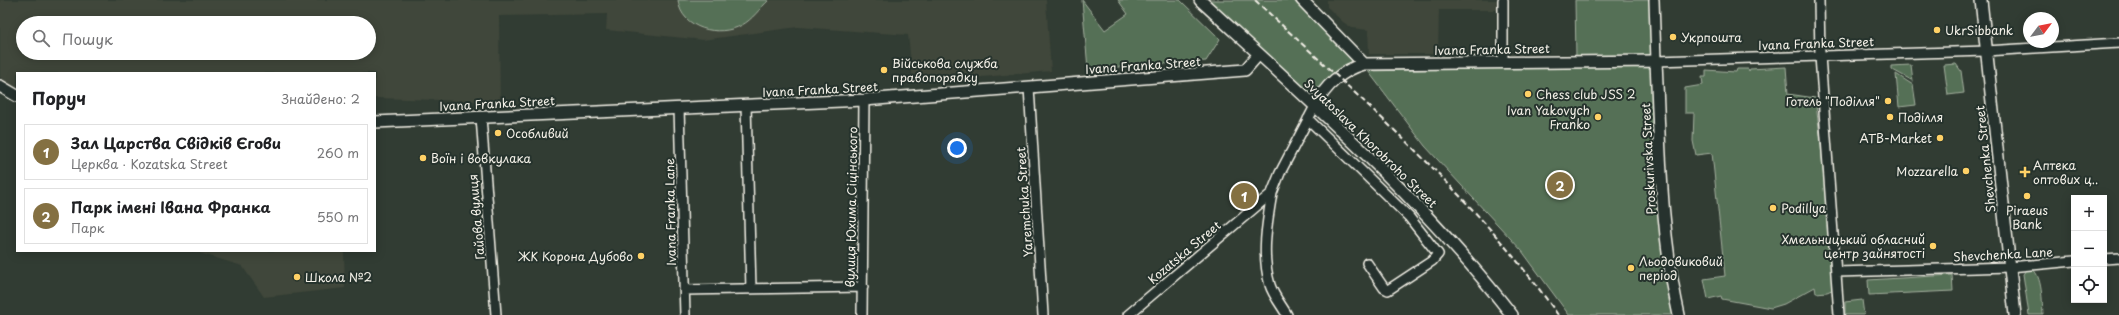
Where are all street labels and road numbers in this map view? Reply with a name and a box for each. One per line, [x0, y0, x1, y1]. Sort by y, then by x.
street label: Ivana Franka Street [1758, 32, 1874, 54]
street label: Ivana Franka Street [1434, 39, 1550, 59]
street label: Ivana Franka Street [1085, 52, 1202, 78]
street label: Svyatoslava Khorobroho Street [1300, 74, 1442, 212]
street label: Ivana Franka Street [762, 77, 878, 101]
street label: Ivana Franka Street [439, 91, 555, 115]
street label: Proskurivska Street [1636, 102, 1660, 215]
street label: Shevchenka Street [1970, 105, 2000, 213]
street label: вулиця Юхима Сіцінського [841, 126, 861, 288]
street label: Yaremchuka Street [1011, 146, 1037, 258]
street label: Ivana Franka Lane [660, 158, 680, 266]
street label: Гайова вулиця [463, 173, 489, 261]
street label: Kozatska Street [1144, 216, 1225, 288]
street label: Shevchenka Lane [1953, 242, 2054, 266]

